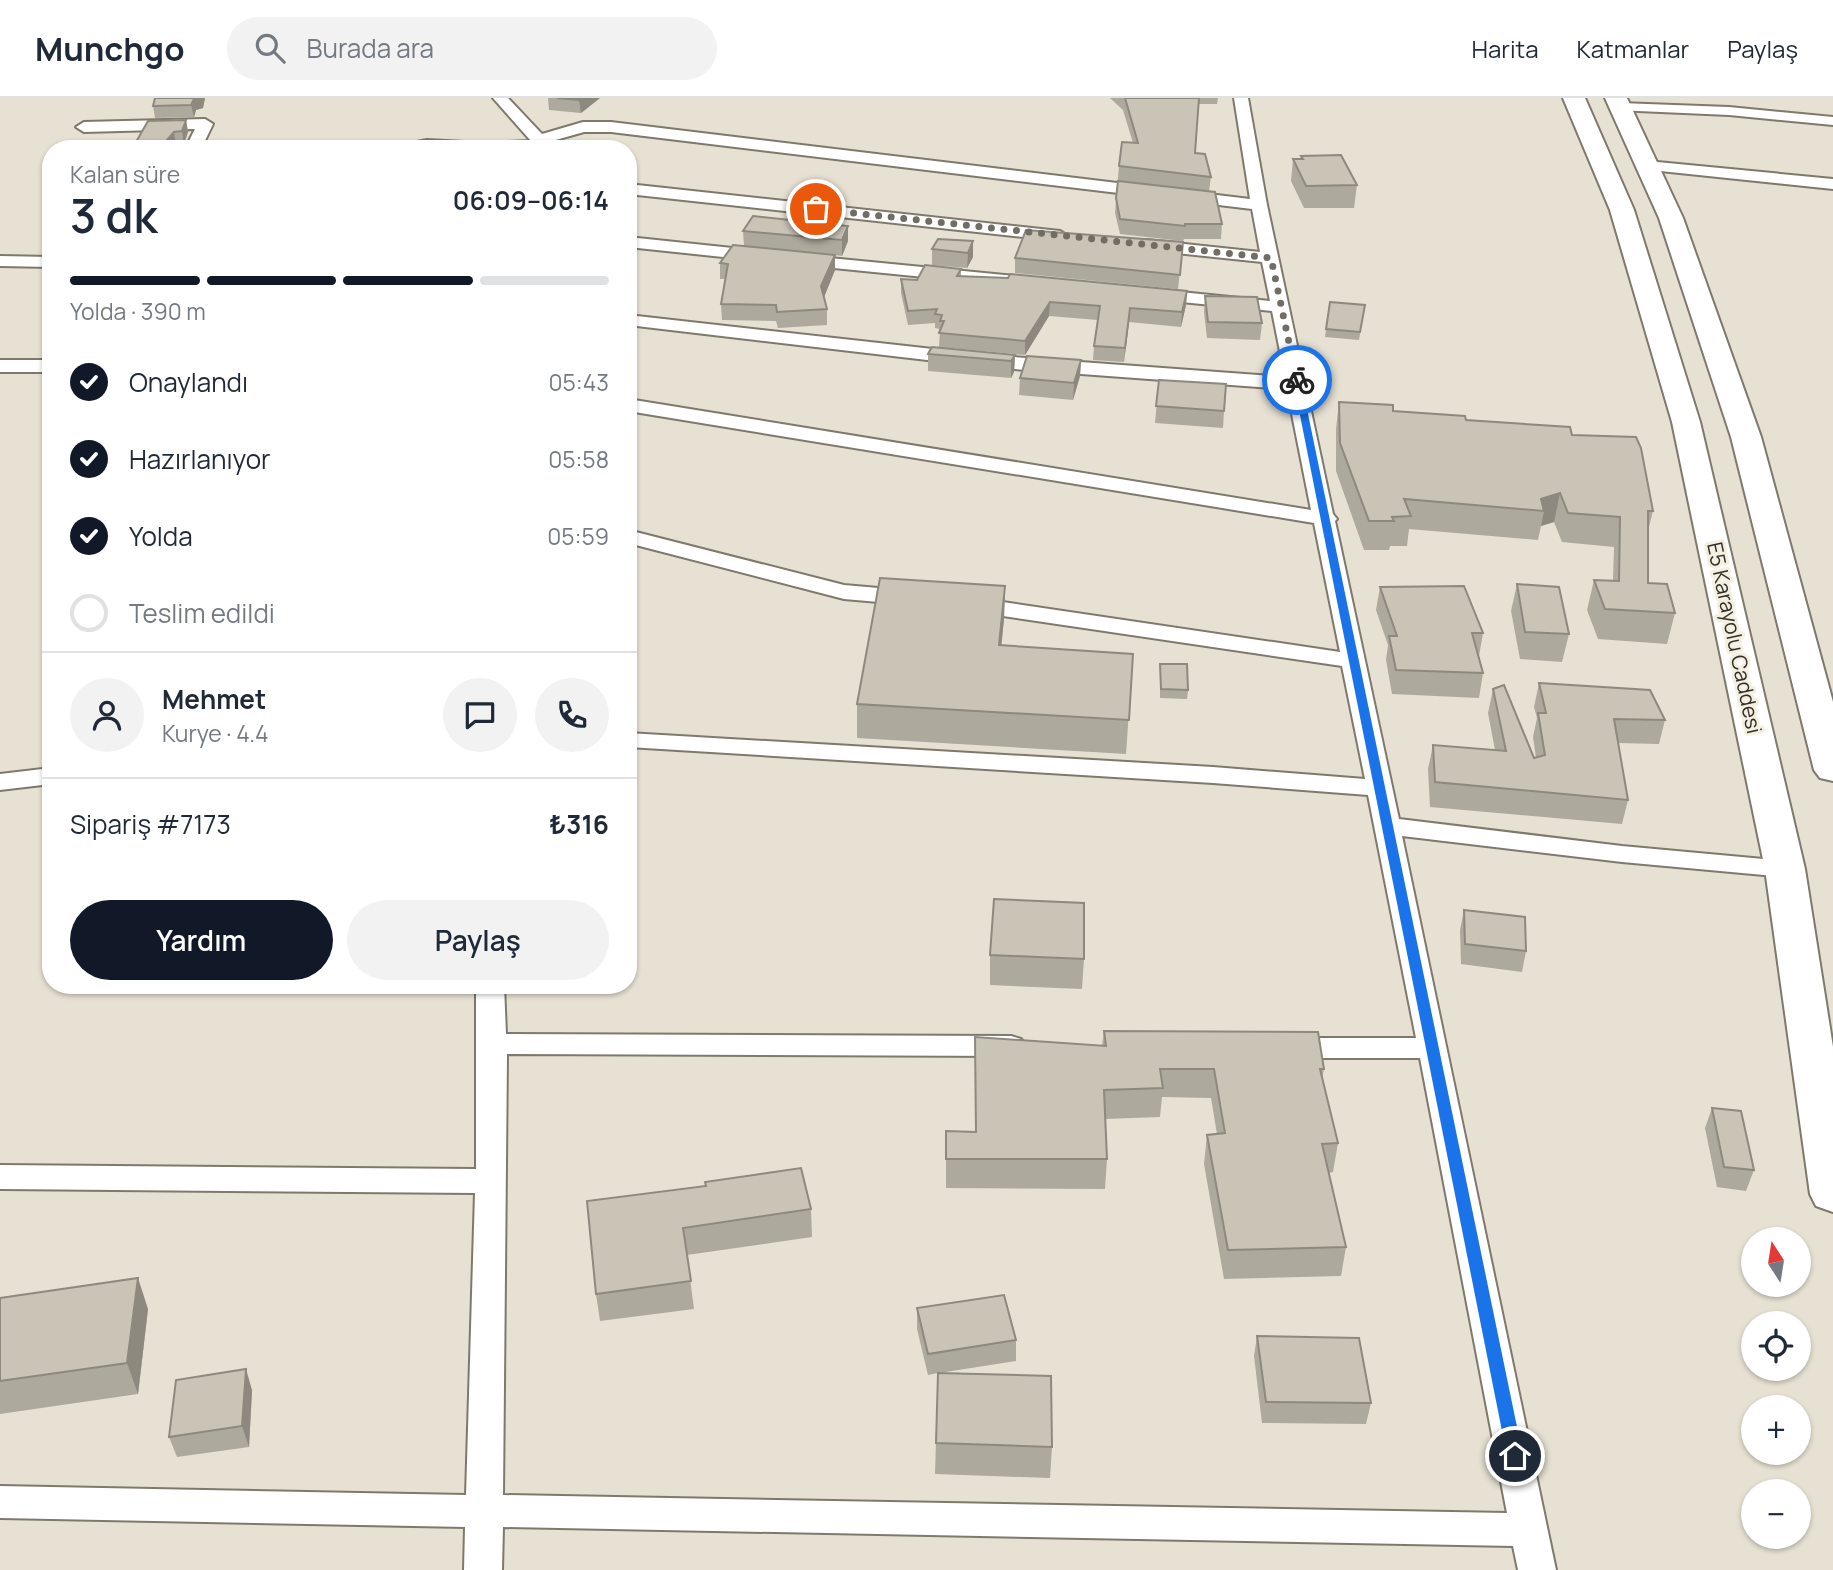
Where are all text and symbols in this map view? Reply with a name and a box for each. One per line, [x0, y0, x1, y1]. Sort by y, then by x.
search box [227, 17, 717, 80]
text: Munchgo [35, 26, 185, 71]
icon: search [251, 29, 289, 67]
text: Burada ara [307, 30, 434, 66]
text: Harita [1472, 32, 1539, 65]
text: Katmanlar [1577, 32, 1689, 65]
text: Paylaş [1727, 32, 1798, 65]
text: Kalan süre [70, 158, 180, 190]
pin [786, 179, 846, 239]
text: 06:09–06:14 [453, 182, 609, 218]
text: 3 dk [70, 184, 158, 247]
icon: bag [797, 190, 835, 228]
text: Yolda · 390 m [70, 295, 206, 327]
courier [1262, 345, 1332, 415]
icon: bike [1278, 361, 1316, 399]
icon: check [70, 363, 108, 401]
text: Onaylandı [129, 364, 248, 400]
text: 05:43 [549, 366, 609, 398]
icon: check [70, 440, 108, 478]
text: Hazırlanıyor [129, 441, 270, 477]
text: 05:58 [548, 443, 609, 475]
icon: check [70, 517, 108, 555]
text: Yolda [129, 518, 193, 554]
text: 05:59 [547, 520, 609, 552]
street label: E5 Karayolu Caddesi [1701, 539, 1769, 736]
text: Teslim edildi [129, 595, 275, 631]
button: person [70, 678, 144, 752]
button: chat [443, 678, 517, 752]
button: phone [535, 678, 609, 752]
text: Mehmet [162, 681, 266, 717]
text: Kurye · 4.4 [162, 717, 269, 749]
text: Sipariş #7173 [70, 806, 231, 842]
text: ₺316 [549, 806, 609, 842]
button: Yardım [70, 900, 333, 980]
button: Paylaş [347, 900, 609, 980]
north arrow [1741, 1227, 1811, 1297]
map controls [1741, 1227, 1811, 1549]
button: locate [1741, 1311, 1811, 1381]
button: + [1741, 1395, 1811, 1465]
pin [1485, 1426, 1545, 1486]
icon: home [1496, 1437, 1534, 1475]
button: − [1741, 1479, 1811, 1549]

